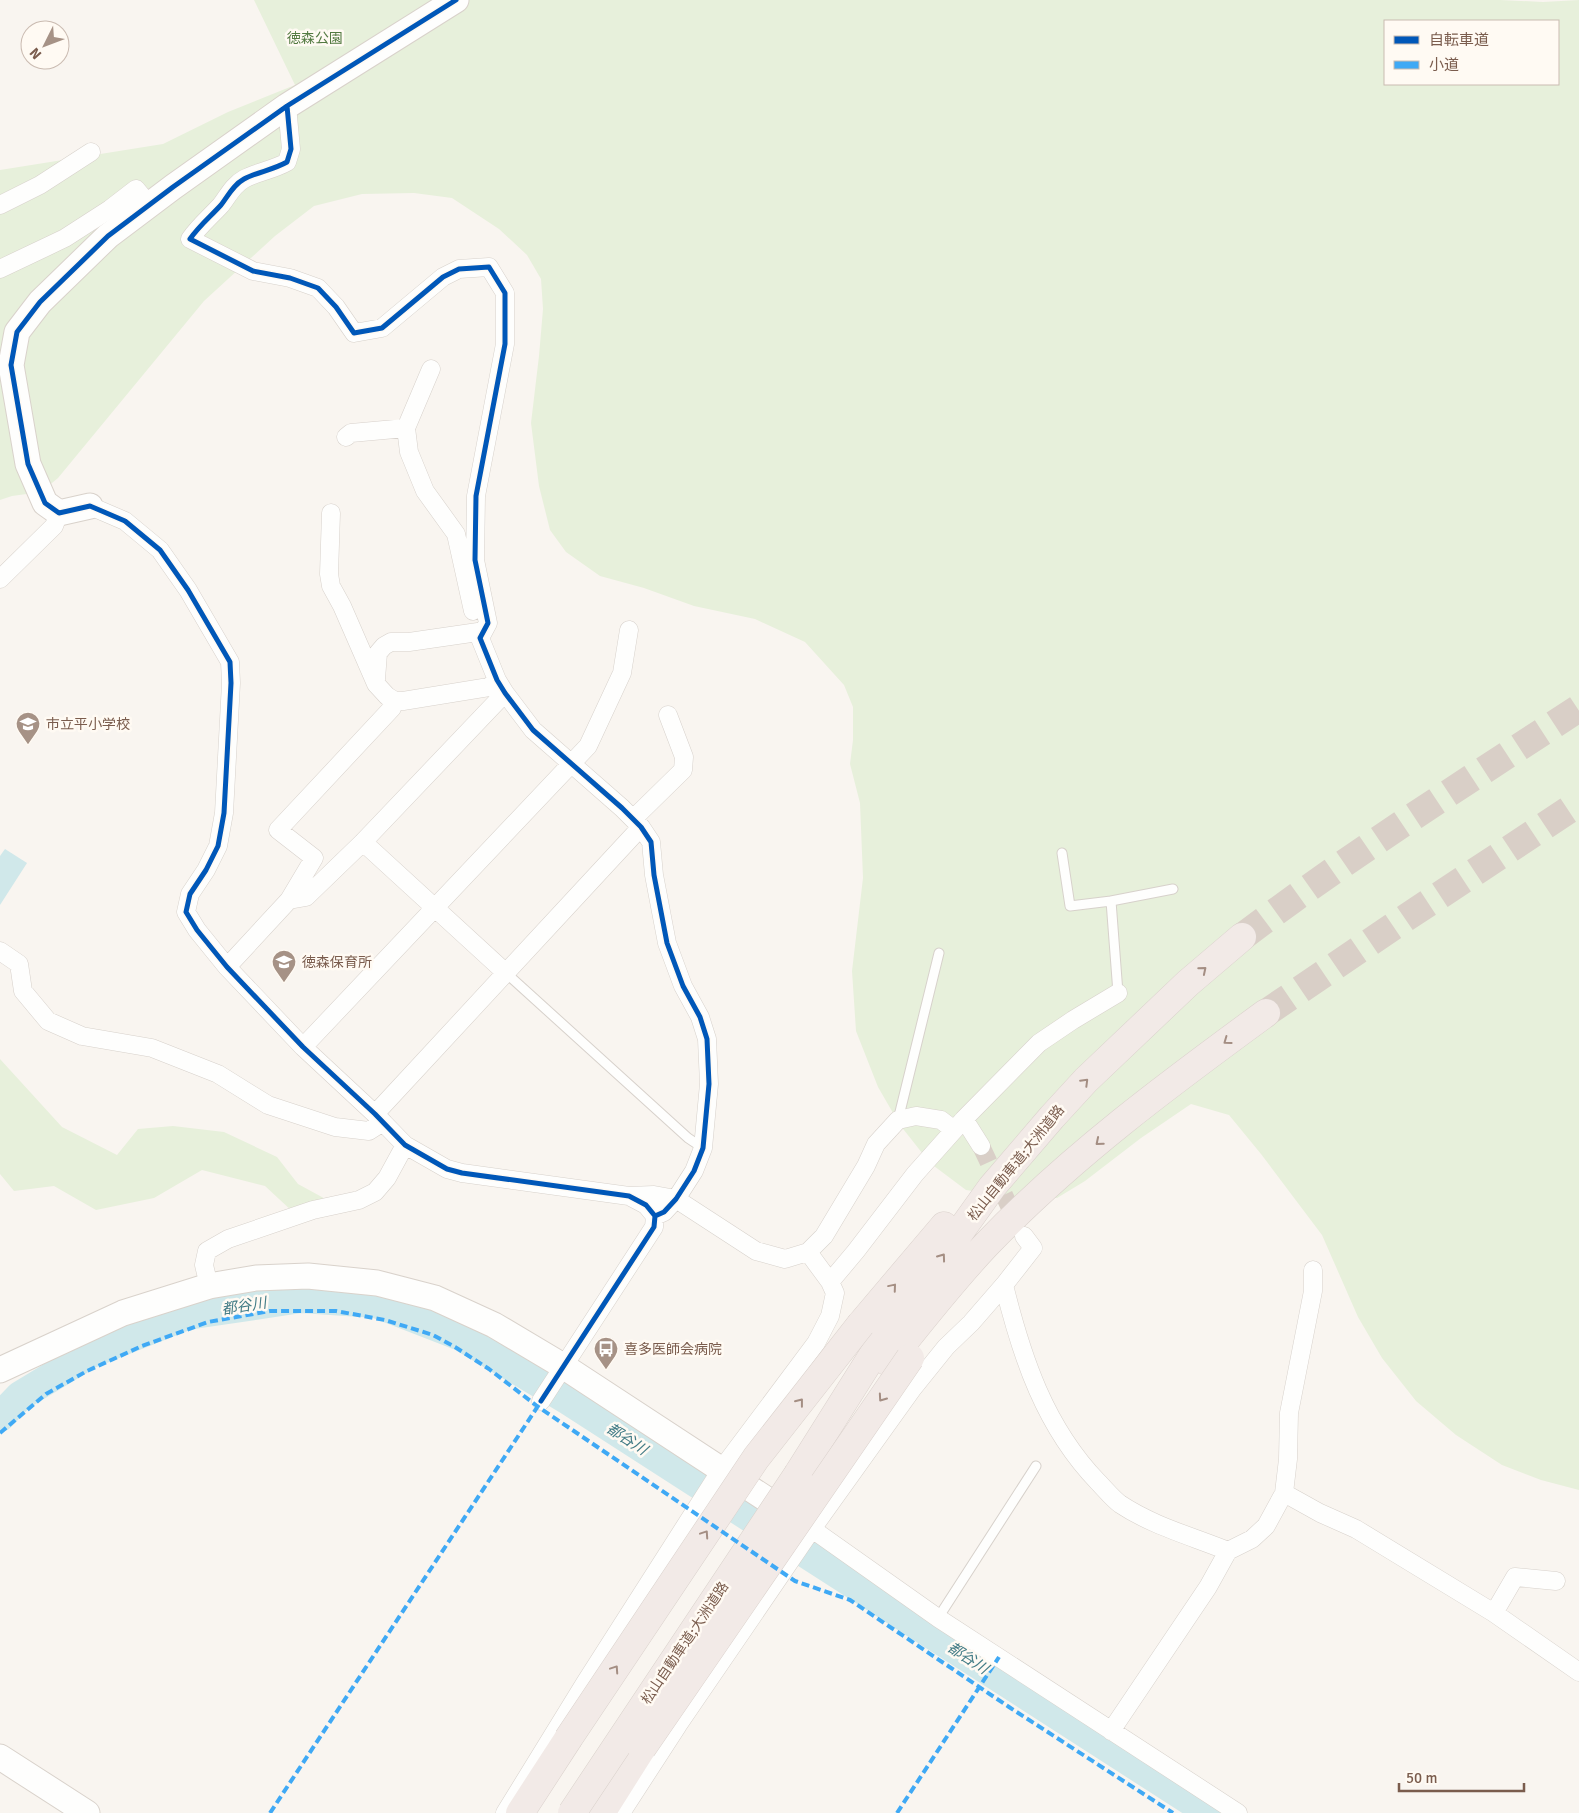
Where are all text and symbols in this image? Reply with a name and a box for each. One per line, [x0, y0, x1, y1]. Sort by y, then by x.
north arrow [20, 20, 70, 70]
legend [1384, 20, 1559, 85]
park label: 徳森公園 [287, 30, 343, 47]
text: 自転車道 [1429, 31, 1489, 49]
text: N [26, 44, 45, 63]
text: 小道 [1429, 56, 1459, 74]
school or university icon: 市立平小学校 [15, 711, 41, 745]
place label: 市立平小学校 [46, 716, 130, 733]
school or university icon: 徳森保育所 [271, 949, 297, 983]
place label: 徳森保育所 [302, 954, 372, 971]
one-way arrow [1198, 967, 1207, 976]
one-way arrow [1224, 1036, 1233, 1044]
one-way arrow [1080, 1078, 1089, 1087]
street label: 松山自動車道;大洲道路 [964, 1102, 1068, 1224]
one-way arrow [1096, 1136, 1105, 1144]
one-way arrow [936, 1253, 945, 1263]
one-way arrow [887, 1283, 896, 1292]
water label: 都谷川 [220, 1293, 270, 1318]
bus stop icon: 喜多医師会病院 [593, 1336, 619, 1370]
place label: 喜多医師会病院 [624, 1341, 722, 1358]
one-way arrow [879, 1392, 888, 1402]
one-way arrow [794, 1399, 802, 1408]
water label: 都谷川 [603, 1419, 652, 1460]
one-way arrow [699, 1530, 708, 1540]
street label: 松山自動車道;大洲道路 [638, 1579, 732, 1707]
water label: 都谷川 [944, 1638, 993, 1679]
one-way arrow [608, 1665, 618, 1674]
scale bar [1399, 1760, 1524, 1792]
text: 50 m [1406, 1769, 1437, 1787]

